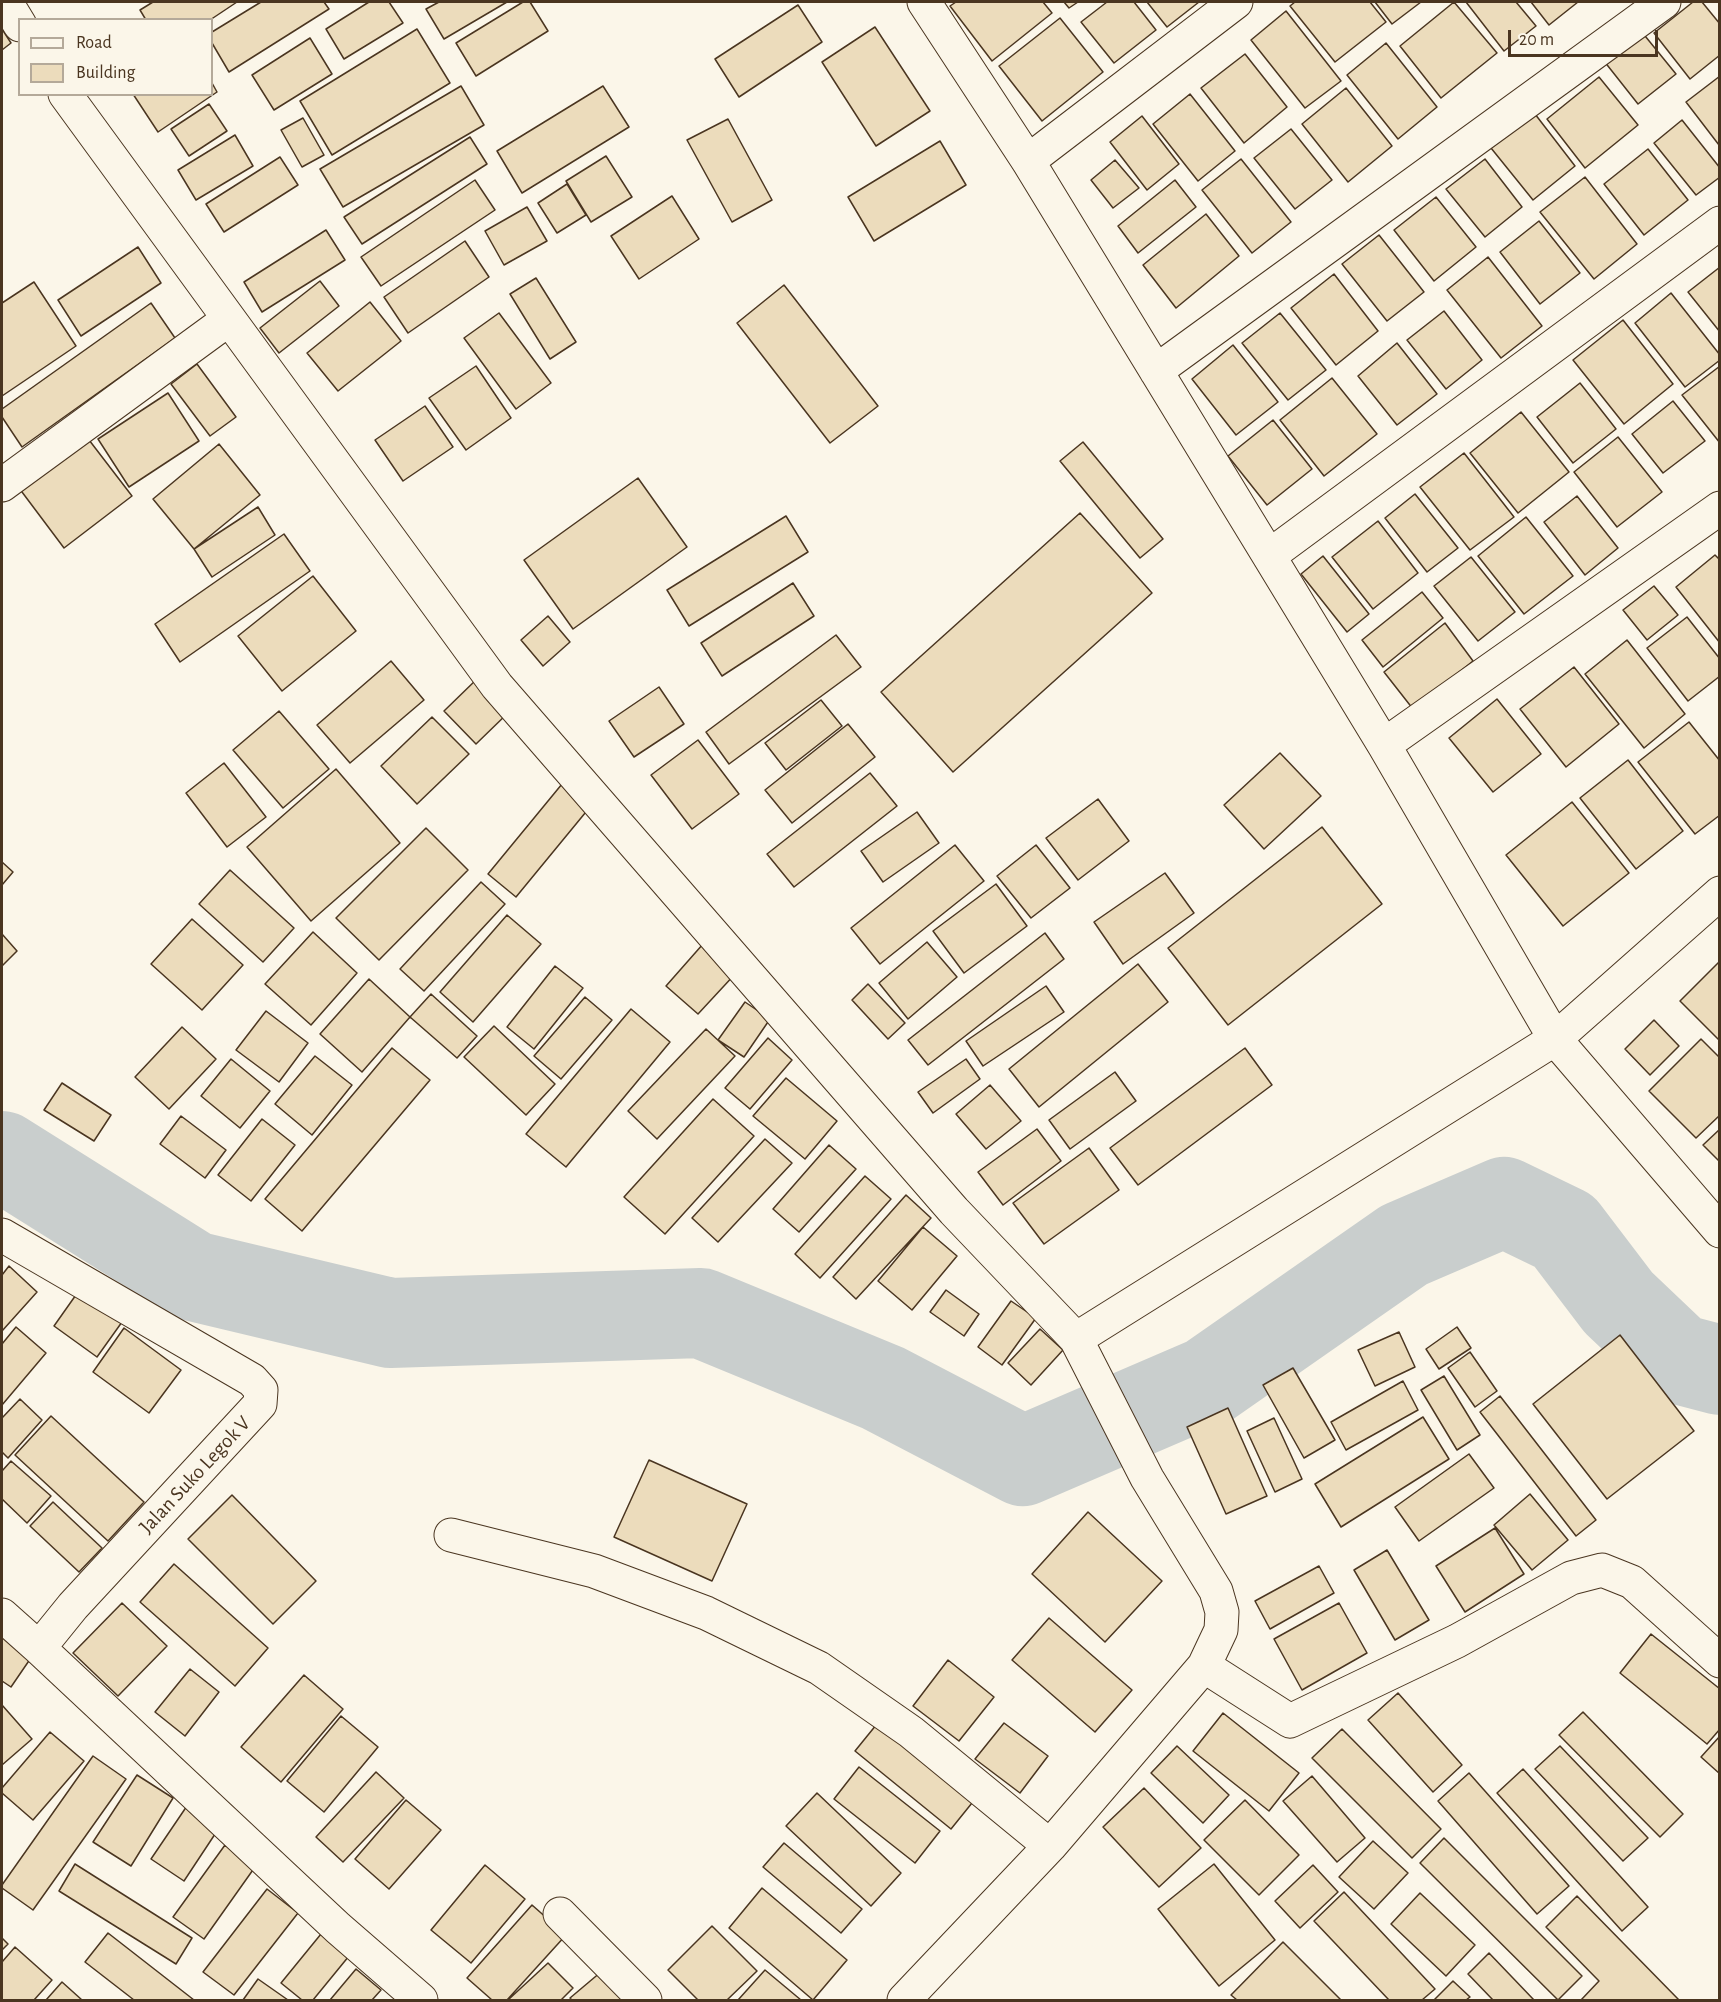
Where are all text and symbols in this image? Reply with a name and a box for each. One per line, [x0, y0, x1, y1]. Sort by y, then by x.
legend [18, 18, 213, 96]
scale bar [1511, 18, 1661, 56]
text: 20 m [1519, 31, 1554, 49]
text: Road [76, 34, 112, 52]
text: Building [76, 64, 135, 82]
street label: Jalan Suko Legok V [134, 1411, 256, 1539]

